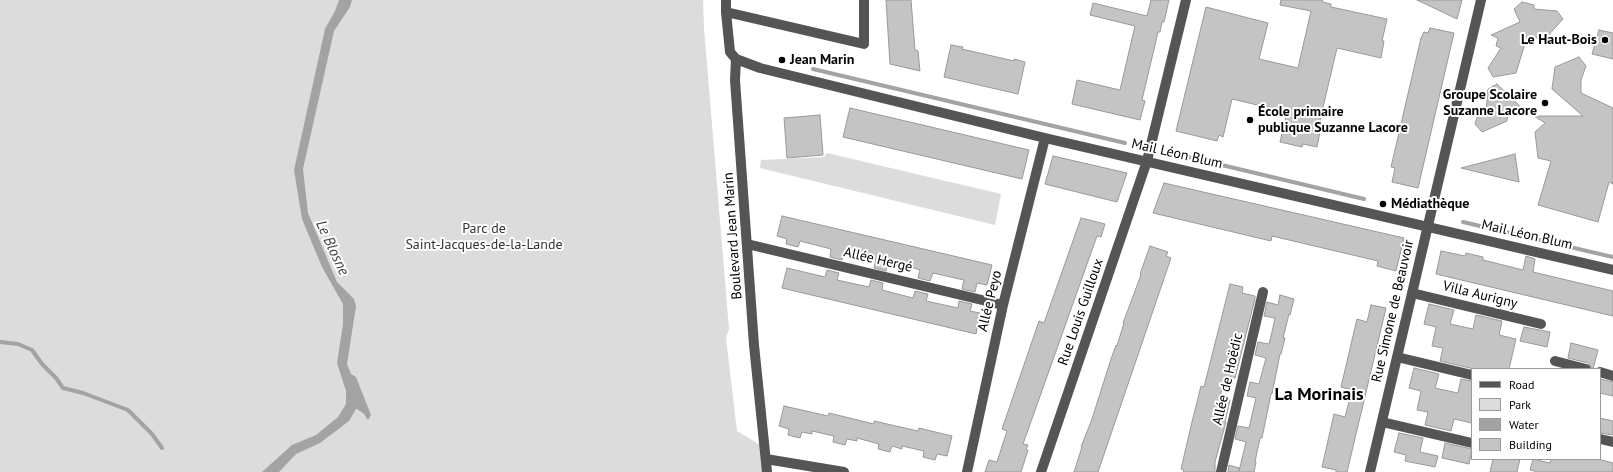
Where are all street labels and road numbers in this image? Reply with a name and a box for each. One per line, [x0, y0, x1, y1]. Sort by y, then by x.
street label: Mail Léon Blum [1130, 135, 1224, 173]
street label: Boulevard Jean Marin [720, 172, 746, 300]
street label: Mail Léon Blum [1480, 216, 1574, 254]
street label: Rue Simone de Beauvoir [1368, 238, 1418, 384]
street label: Allée Hergé [842, 244, 914, 276]
street label: Rue Louis Guilloux [1055, 256, 1107, 368]
street label: Allée Peyo [974, 269, 1006, 333]
street label: Villa Aurigny [1441, 278, 1519, 312]
street label: Allée de Hoëdic [1209, 331, 1247, 427]

